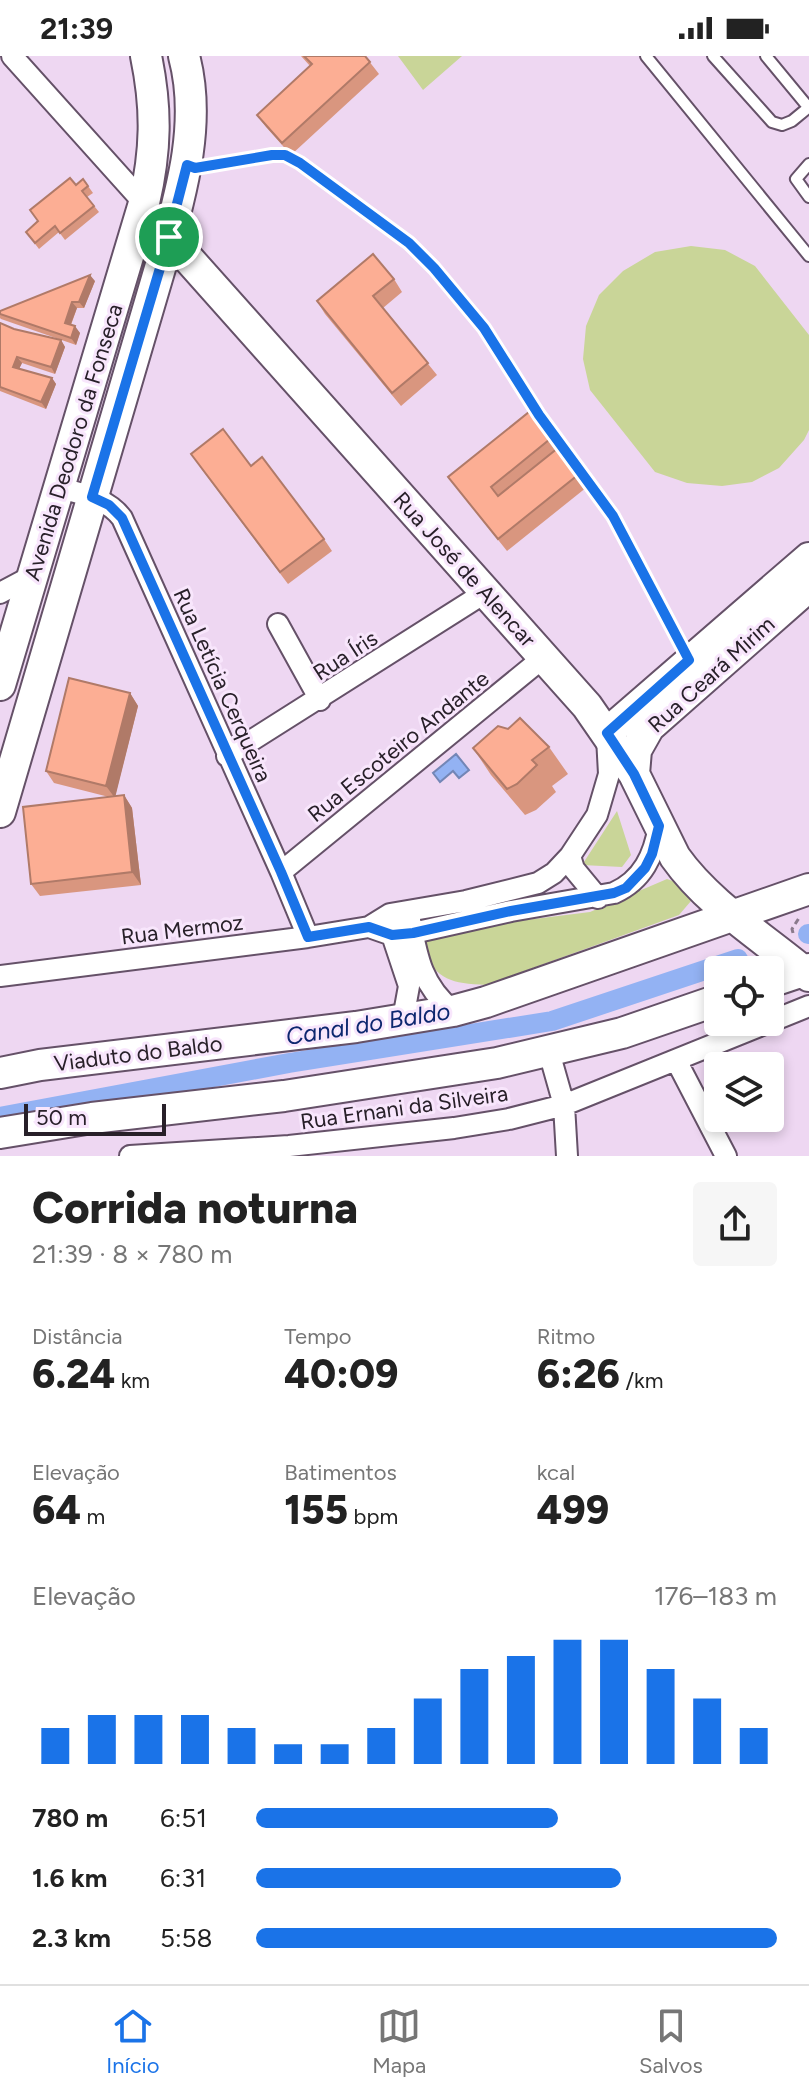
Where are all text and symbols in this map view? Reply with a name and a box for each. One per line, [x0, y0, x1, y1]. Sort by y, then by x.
text: 21:39 [40, 10, 113, 47]
pin [135, 203, 203, 271]
icon: arrive [147, 215, 191, 259]
street label: Avenida Deodoro da Fonseca [19, 301, 128, 584]
street label: Rua José de Alencar [388, 486, 542, 653]
street label: Rua Letícia Cerqueira [168, 584, 277, 786]
street label: Rua Ceará Mirim [643, 611, 780, 738]
street label: Rua Íris [308, 625, 383, 686]
street label: Rua Escoteiro Andante [302, 665, 494, 828]
street label: Rua Mermoz [119, 909, 245, 950]
map controls [704, 956, 784, 1132]
button: locate [704, 956, 784, 1036]
water label: Canal do Baldo [284, 996, 452, 1051]
street label: Viaduto do Baldo [52, 1030, 224, 1077]
button: layers [704, 1052, 784, 1132]
street label: Rua Ernani da Silveira [298, 1080, 510, 1135]
scale bar [24, 1100, 166, 1136]
text: 50 m [36, 1104, 87, 1131]
text: Corrida noturna [32, 1181, 358, 1234]
button: share [693, 1182, 777, 1266]
text: 21:39 · 8 × 780 m [32, 1238, 232, 1270]
text: Distância [32, 1323, 122, 1350]
text: Tempo [284, 1323, 352, 1350]
text: Ritmo [537, 1323, 595, 1350]
text: 6.24 [32, 1350, 115, 1398]
text: 40:09 [284, 1350, 398, 1398]
text: 6:26 [537, 1350, 620, 1398]
text: km [115, 1367, 150, 1394]
text: /km [620, 1367, 663, 1394]
text: Elevação [32, 1459, 120, 1486]
text: Batimentos [284, 1459, 397, 1486]
text: kcal [537, 1459, 575, 1486]
text: 64 [32, 1486, 81, 1534]
text: 155 [284, 1486, 348, 1534]
text: 499 [537, 1486, 609, 1534]
text: m [81, 1503, 105, 1530]
text: bpm [348, 1503, 398, 1530]
text: Elevação [32, 1580, 136, 1612]
text: 176–183 m [654, 1580, 777, 1612]
text: 780 m [32, 1802, 108, 1834]
text: 6:51 [160, 1802, 207, 1834]
text: 1.6 km [32, 1862, 107, 1894]
text: 6:31 [160, 1862, 206, 1894]
text: 2.3 km [32, 1922, 111, 1954]
text: 5:58 [160, 1922, 212, 1954]
tab: Início [106, 2004, 159, 2079]
tab: Mapa [372, 2004, 426, 2079]
tab: Salvos [639, 2004, 703, 2079]

